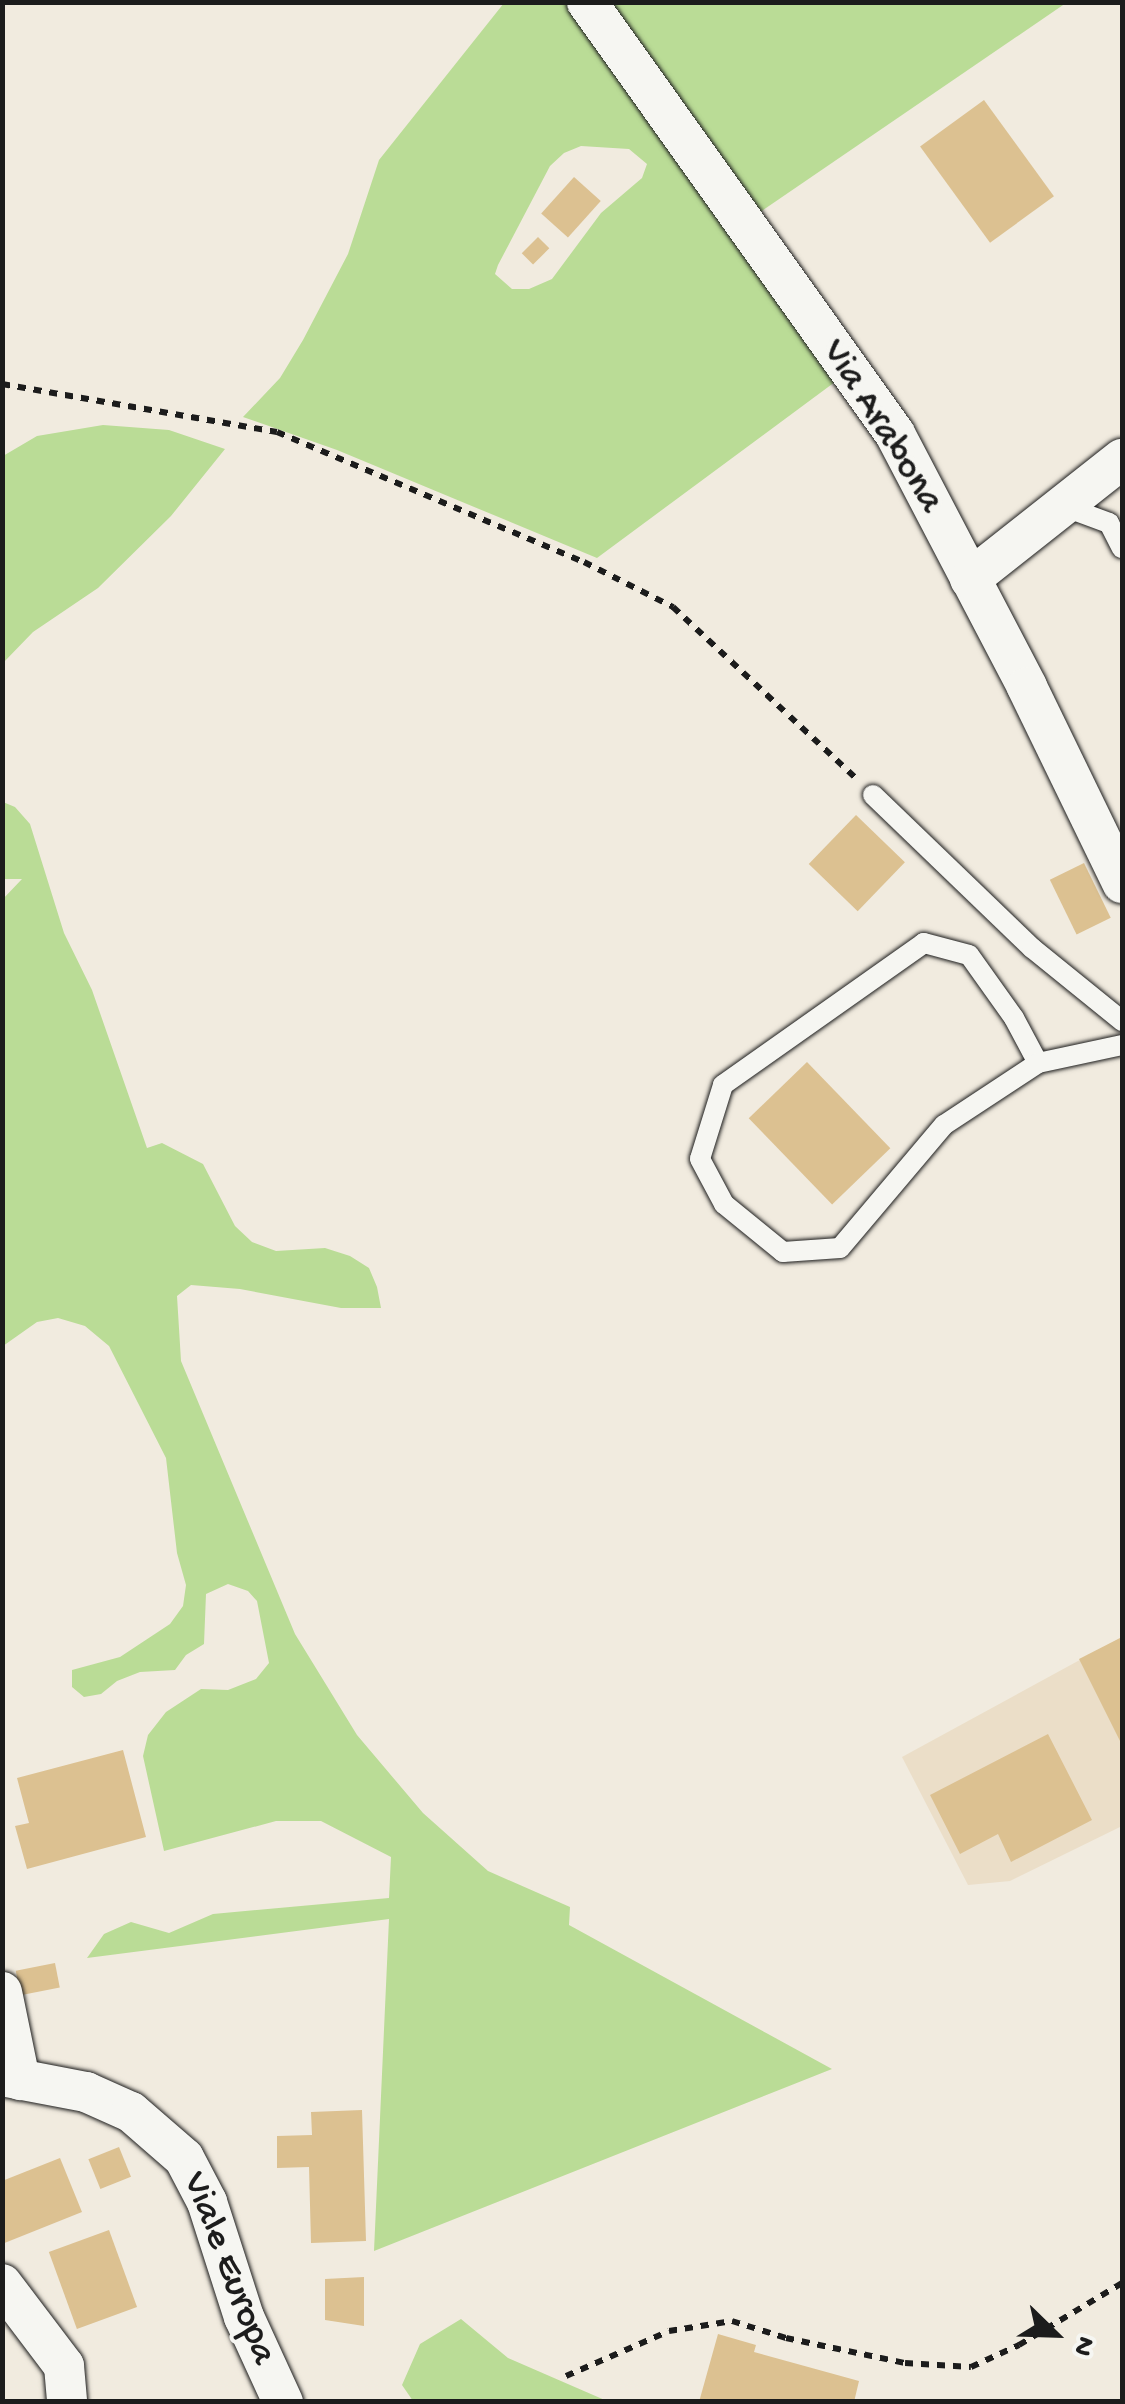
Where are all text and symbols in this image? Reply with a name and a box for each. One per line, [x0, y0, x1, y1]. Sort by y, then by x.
street label: Via Arabona [810, 332, 952, 522]
street label: Viale Europa [170, 2167, 284, 2371]
north arrow [1005, 2284, 1105, 2384]
text: N [1064, 2331, 1102, 2361]

